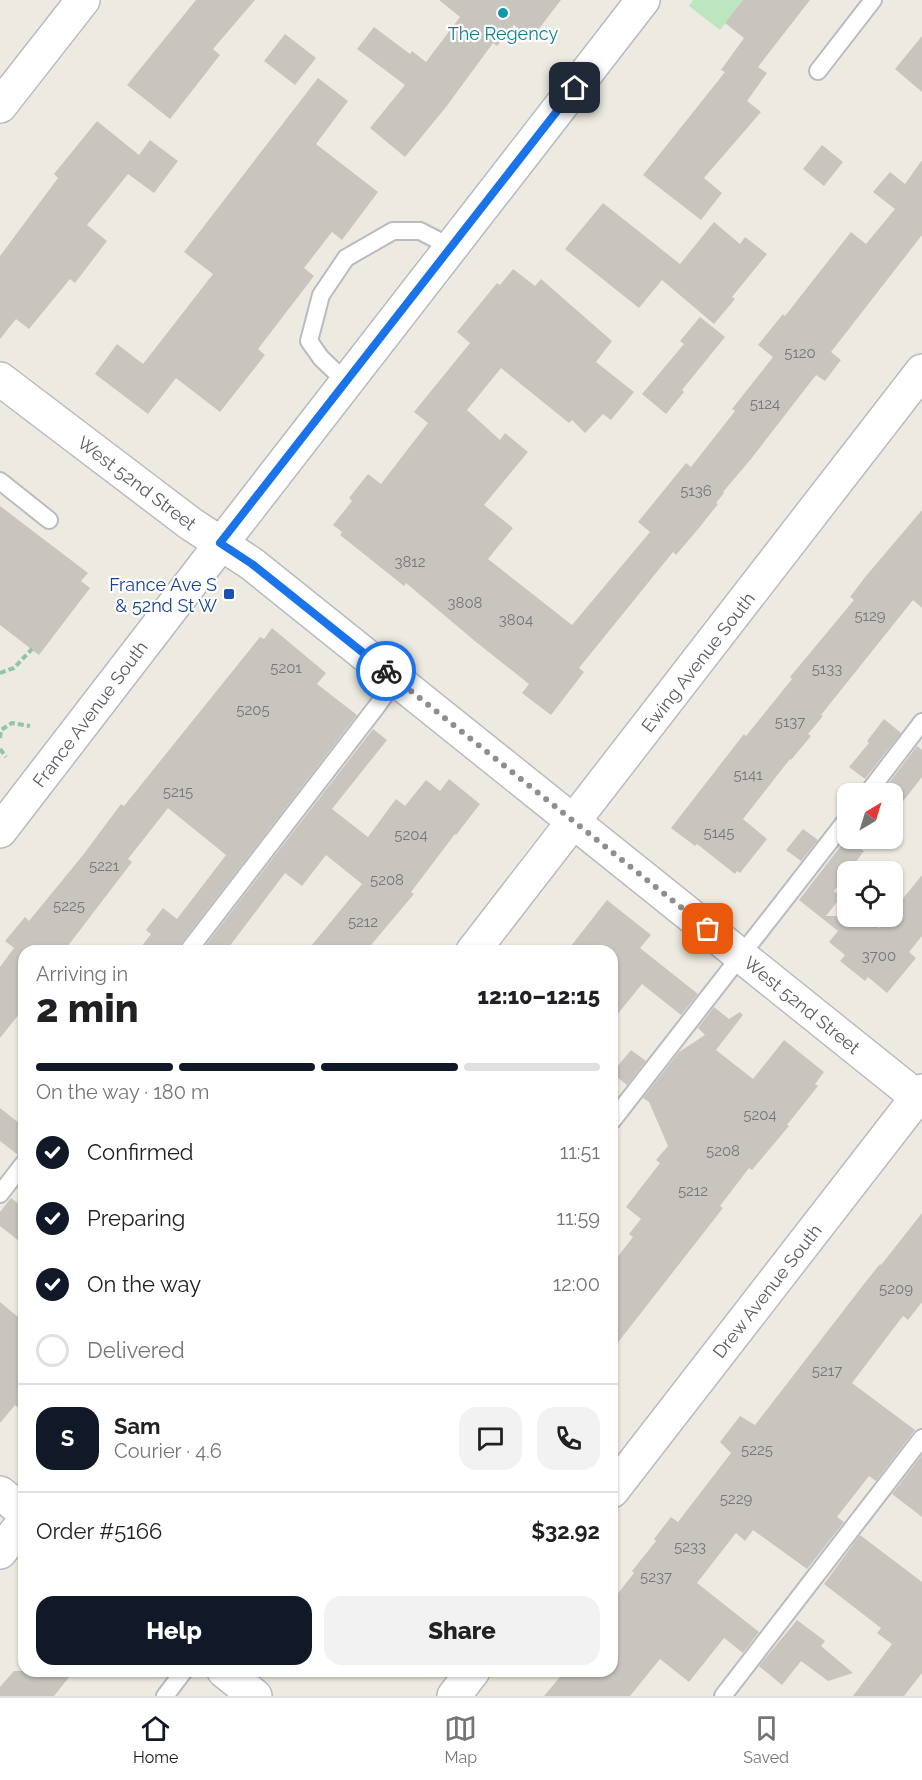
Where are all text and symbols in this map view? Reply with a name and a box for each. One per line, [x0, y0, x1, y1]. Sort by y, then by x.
marker: The Regency [496, 6, 510, 20]
place label: The Regency [448, 23, 558, 44]
pin [549, 62, 600, 113]
icon: home [558, 71, 591, 104]
house number: 5120 [784, 344, 816, 362]
house number: 5124 [750, 395, 780, 413]
street label: West 52nd Street [74, 432, 200, 534]
house number: 5136 [680, 482, 712, 500]
house number: 3812 [394, 553, 426, 571]
place label: France Ave S & 52nd St W [109, 574, 217, 616]
marker: France Ave S & 52nd St W [222, 587, 236, 601]
street label: Ewing Avenue South [637, 588, 759, 736]
house number: 3808 [448, 594, 483, 612]
house number: 5129 [854, 607, 886, 625]
house number: 3804 [499, 611, 533, 629]
street label: France Avenue South [28, 637, 152, 791]
courier [356, 641, 416, 701]
icon: bike [370, 655, 403, 688]
house number: 5201 [270, 659, 302, 677]
house number: 5133 [812, 660, 842, 678]
house number: 5205 [236, 701, 270, 719]
house number: 5137 [775, 713, 805, 731]
house number: 5141 [733, 766, 763, 784]
house number: 5215 [163, 783, 193, 801]
north arrow [837, 783, 903, 849]
map controls [837, 783, 903, 927]
house number: 5145 [704, 824, 734, 842]
house number: 5204 [394, 826, 428, 844]
house number: 5221 [89, 857, 120, 875]
button: locate [837, 861, 903, 927]
house number: 5208 [370, 871, 404, 889]
house number: 5225 [53, 897, 85, 915]
pin [682, 903, 733, 954]
icon: bag [691, 912, 724, 945]
house number: 5212 [348, 913, 378, 931]
house number: 3700 [862, 947, 896, 965]
street label: West 52nd Street [740, 952, 864, 1058]
text: Arriving in [36, 962, 128, 986]
text: 12:10–12:15 [478, 983, 600, 1009]
text: 2 min [36, 985, 139, 1031]
text: On the way · 180 m [36, 1080, 209, 1104]
house number: 5204 [743, 1106, 777, 1124]
icon: check [36, 1136, 69, 1169]
text: Confirmed [87, 1139, 194, 1165]
text: 11:51 [560, 1140, 600, 1164]
house number: 5208 [706, 1142, 740, 1160]
house number: 5212 [678, 1182, 708, 1200]
icon: check [36, 1202, 69, 1235]
text: Preparing [87, 1205, 185, 1231]
text: 11:59 [557, 1206, 600, 1230]
street label: Drew Avenue South [708, 1220, 826, 1362]
icon: check [36, 1268, 69, 1301]
text: On the way [87, 1271, 201, 1297]
text: 12:00 [553, 1272, 600, 1296]
house number: 5209 [879, 1280, 913, 1298]
text: Delivered [87, 1337, 185, 1363]
house number: 5217 [812, 1362, 842, 1380]
button: chat [459, 1407, 522, 1470]
button: phone [537, 1407, 600, 1470]
text: Sam [114, 1413, 161, 1439]
text: S [61, 1425, 74, 1451]
text: Courier · 4.6 [114, 1439, 222, 1463]
house number: 5225 [741, 1441, 773, 1459]
house number: 5229 [720, 1490, 753, 1508]
text: Order #5166 [36, 1518, 162, 1544]
text: $32.92 [531, 1518, 600, 1544]
house number: 5233 [674, 1538, 706, 1556]
house number: 5237 [640, 1568, 672, 1586]
button: Help [36, 1596, 312, 1665]
button: Share [324, 1596, 600, 1665]
tab: Home [133, 1712, 178, 1767]
tab: Map [444, 1712, 477, 1767]
tab: Saved [743, 1712, 789, 1767]

